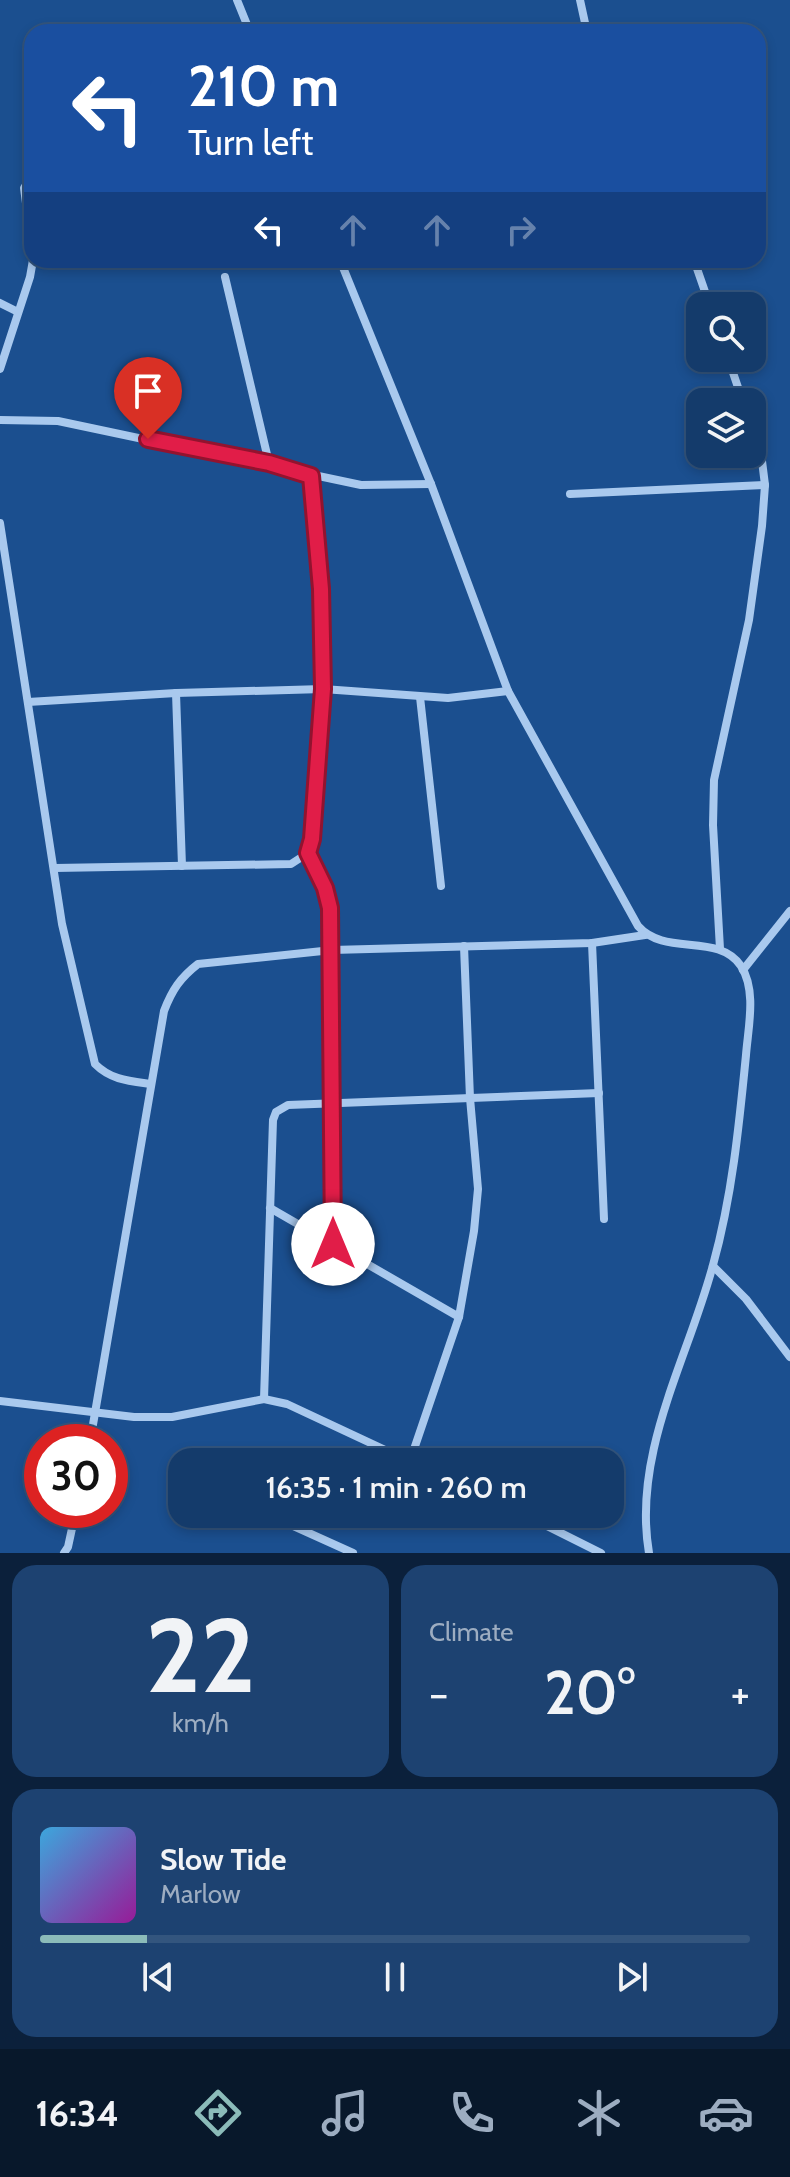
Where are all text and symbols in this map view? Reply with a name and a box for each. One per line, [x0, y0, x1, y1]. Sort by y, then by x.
text: 210 m [188, 52, 339, 120]
icon: left [56, 56, 160, 160]
text: Turn left [188, 120, 313, 164]
icon: left [247, 208, 291, 252]
icon: ahead [331, 208, 375, 252]
icon: ahead [415, 208, 459, 252]
icon: right [499, 208, 543, 252]
map controls [686, 292, 766, 468]
button: search [686, 292, 766, 372]
pin [114, 357, 182, 439]
icon: arrive [126, 369, 170, 413]
button: layers [686, 388, 766, 468]
position arrow [291, 1202, 375, 1286]
speed limit sign: 30 [24, 1424, 128, 1528]
text: 16:35 · 1 min · 260 m [265, 1469, 527, 1506]
text: 22 [145, 1592, 256, 1718]
text: Climate [429, 1616, 514, 1648]
text: 20° [544, 1656, 635, 1729]
text: − [429, 1667, 448, 1720]
text: + [731, 1667, 750, 1720]
text: km/h [172, 1707, 229, 1739]
text: Slow Tide [160, 1841, 287, 1878]
text: Marlow [160, 1878, 241, 1910]
icon: previous [136, 1955, 180, 1999]
icon: pause [373, 1955, 417, 1999]
icon: next [610, 1955, 654, 1999]
icon: directions [190, 2085, 246, 2141]
icon: music [317, 2085, 373, 2141]
icon: phone [444, 2085, 500, 2141]
icon: climate [571, 2085, 627, 2141]
icon: car [698, 2085, 754, 2141]
text: 16:34 [36, 2091, 119, 2135]

